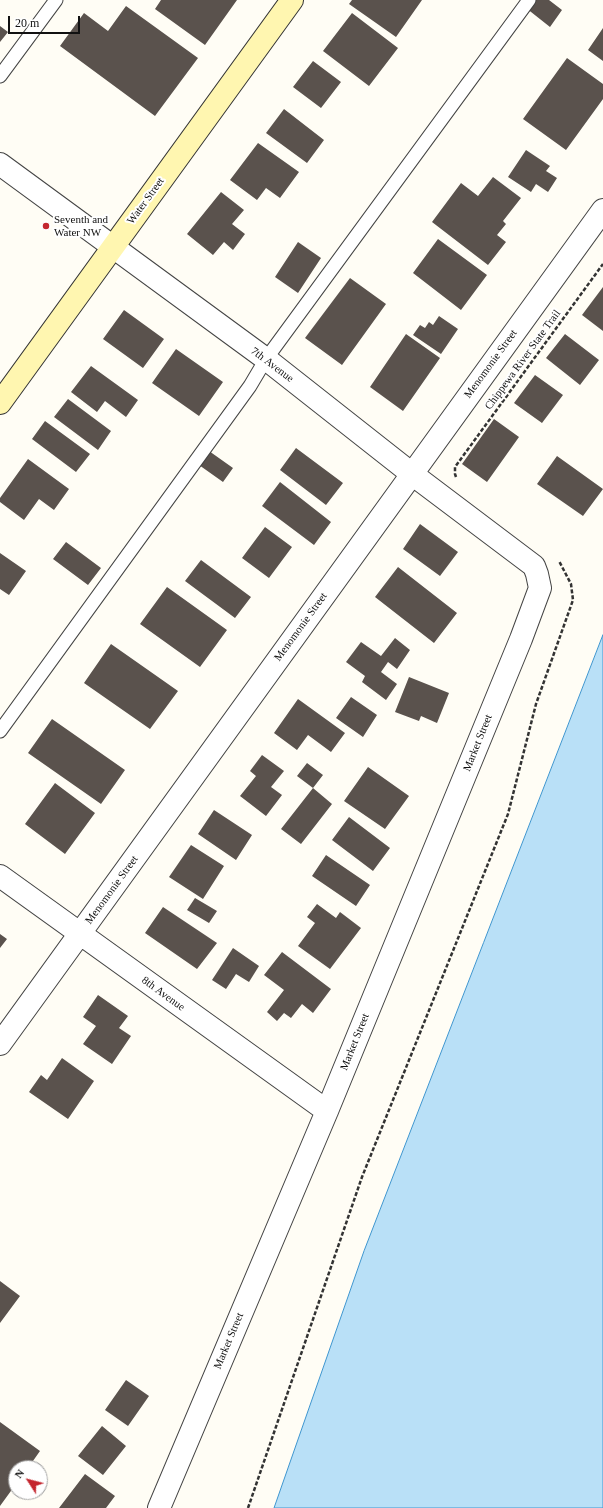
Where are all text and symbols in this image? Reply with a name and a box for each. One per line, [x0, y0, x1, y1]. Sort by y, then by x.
scale bar [10, 8, 82, 34]
text: 20 m [15, 16, 39, 30]
street label: Water Street [125, 175, 167, 227]
place label: Seventh and Water NW [54, 213, 108, 239]
marker: Seventh and Water NW [41, 221, 51, 231]
street label: Chippewa River State Trail [482, 307, 564, 413]
street label: Menomonie Street [462, 327, 520, 401]
street label: 7th Avenue [248, 345, 296, 385]
street label: Menomonie Street [272, 590, 330, 664]
street label: Market Street [461, 713, 495, 773]
street label: Menomonie Street [83, 853, 141, 927]
street label: 8th Avenue [139, 974, 187, 1014]
street label: Market Street [338, 1012, 372, 1072]
street label: Market Street [211, 1311, 247, 1371]
north arrow [8, 1460, 48, 1500]
text: N [12, 1467, 26, 1480]

